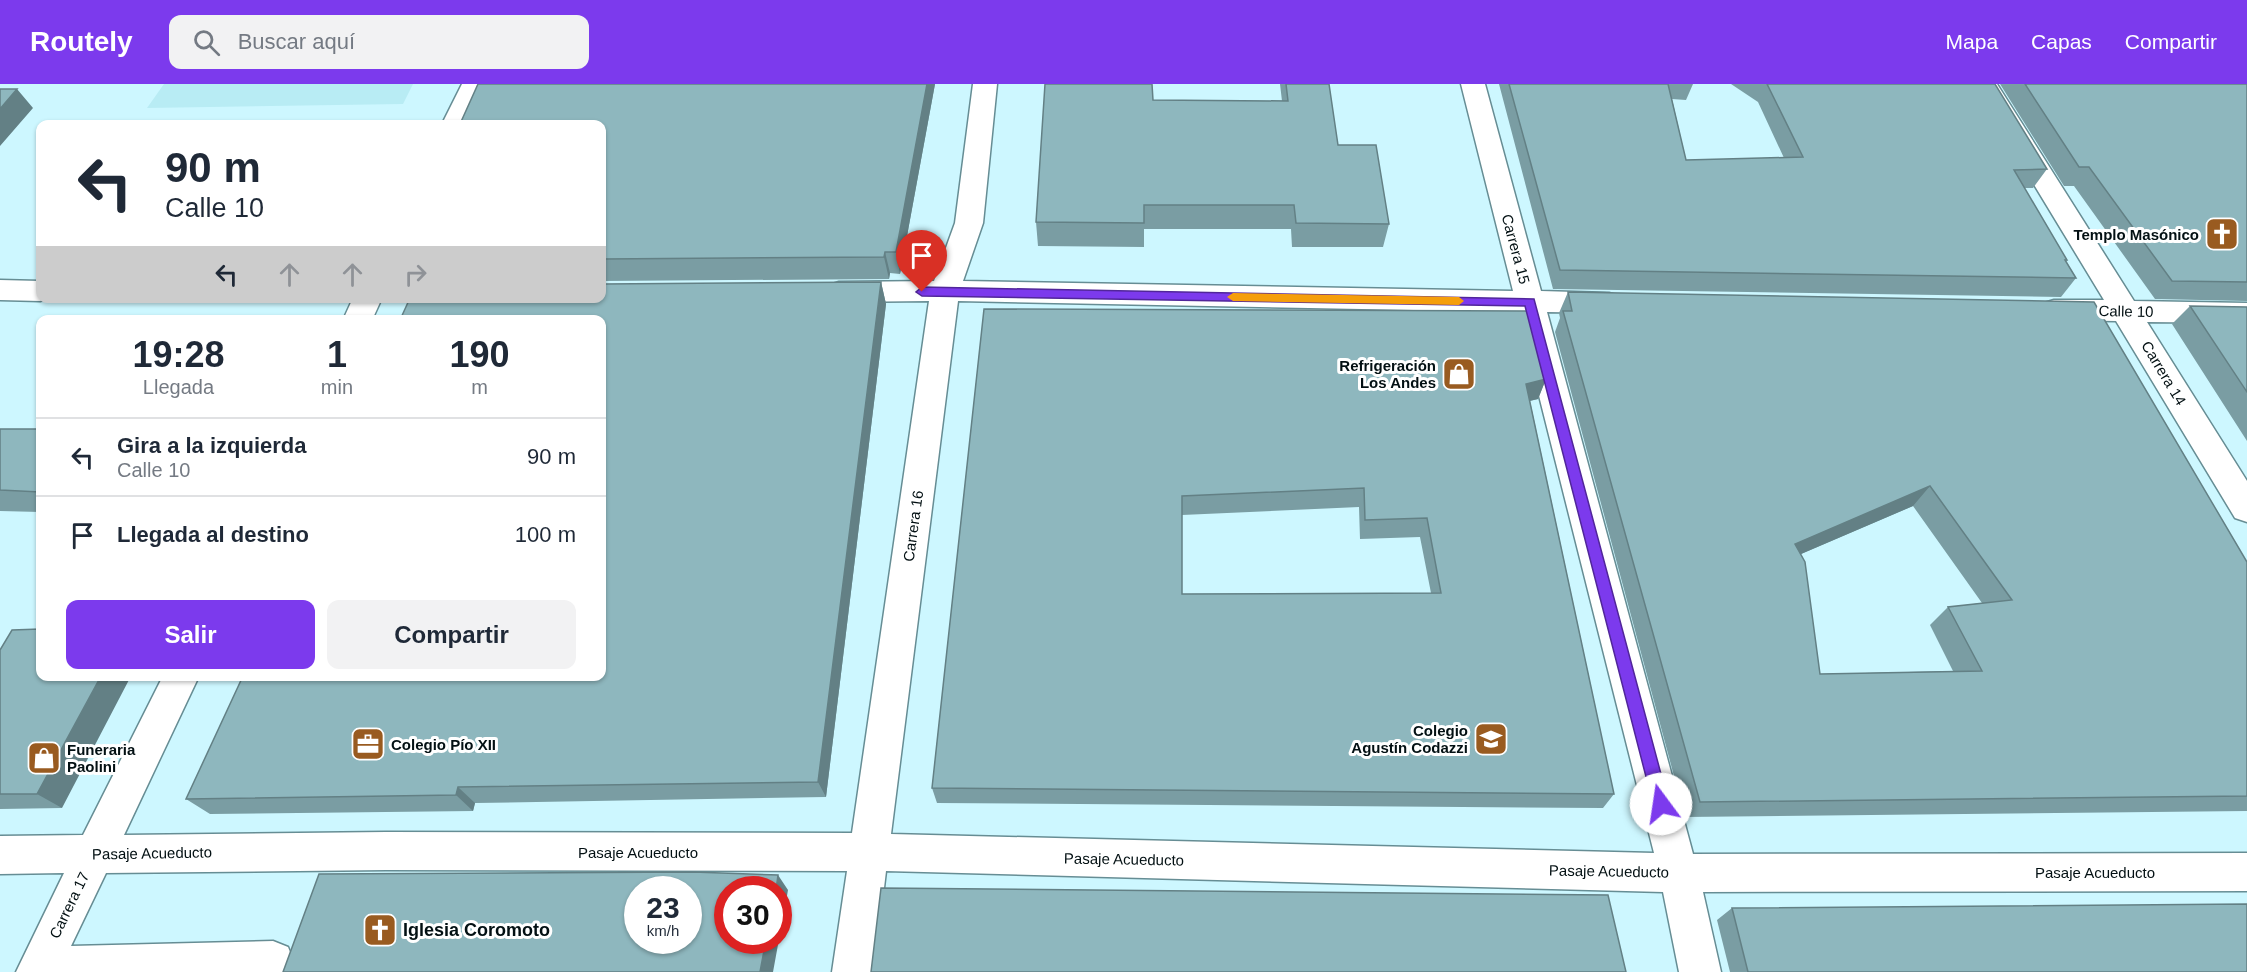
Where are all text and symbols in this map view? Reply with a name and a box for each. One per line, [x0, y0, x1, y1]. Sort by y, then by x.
search box [169, 15, 589, 69]
text: Routely [30, 26, 133, 57]
icon: search [190, 26, 223, 59]
text: Buscar aquí [238, 29, 355, 54]
text: Mapa [1946, 30, 1998, 53]
text: Capas [2031, 30, 2092, 53]
text: Compartir [2125, 30, 2217, 53]
icon: left [66, 144, 144, 222]
text: 90 m [165, 144, 261, 191]
text: Calle 10 [165, 193, 264, 223]
street label: Carrera 15 [1499, 212, 1533, 286]
church icon: Templo Masónico [2204, 216, 2240, 252]
place label: Templo Masónico [2073, 226, 2199, 243]
pin [896, 230, 947, 292]
icon: arrive [905, 239, 938, 272]
icon: left [210, 258, 243, 291]
icon: ahead [273, 258, 306, 291]
icon: ahead [336, 258, 369, 291]
icon: right [399, 258, 432, 291]
street label: Calle 10 [2098, 302, 2154, 320]
text: 19:28 [132, 334, 224, 375]
text: 1 [327, 334, 347, 375]
text: 190 [449, 334, 510, 375]
street label: Carrera 14 [2138, 338, 2190, 408]
shop icon: Refrigeración Los Andes [1441, 356, 1477, 392]
place label: Refrigeración Los Andes [1339, 357, 1436, 391]
text: Llegada [143, 376, 214, 398]
text: min [321, 376, 353, 398]
text: m [471, 376, 488, 398]
text: Gira a la izquierda [117, 433, 307, 458]
icon: left [66, 441, 99, 474]
text: 90 m [527, 444, 576, 469]
text: Calle 10 [117, 459, 190, 481]
street label: Carrera 16 [900, 489, 926, 563]
icon: arrive [66, 519, 99, 552]
text: Llegada al destino [117, 522, 309, 547]
text: 100 m [515, 522, 576, 547]
button: Salir [66, 600, 315, 669]
button: Compartir [327, 600, 576, 669]
school or university icon: Colegio Agustín Codazzi [1473, 721, 1509, 757]
place label: Colegio Agustín Codazzi [1351, 722, 1468, 756]
office icon: Colegio Pío XII [350, 726, 386, 762]
place label: Colegio Pío XII [391, 736, 496, 753]
shop icon: Funeraria Paolini [26, 740, 62, 776]
place label: Funeraria Paolini [67, 741, 136, 775]
position arrow [1629, 772, 1693, 836]
street label: Pasaje Acueducto [92, 843, 212, 863]
street label: Pasaje Acueducto [578, 844, 698, 861]
street label: Pasaje Acueducto [1064, 849, 1184, 869]
street label: Pasaje Acueducto [1549, 861, 1669, 881]
street label: Pasaje Acueducto [2035, 864, 2155, 881]
street label: Carrera 17 [46, 869, 92, 941]
speed limit sign: 30 [714, 876, 792, 954]
text: 23 [646, 891, 680, 924]
church icon: Iglesia Coromoto [362, 912, 398, 948]
place label: Iglesia Coromoto [403, 920, 550, 940]
text: km/h [647, 922, 679, 939]

